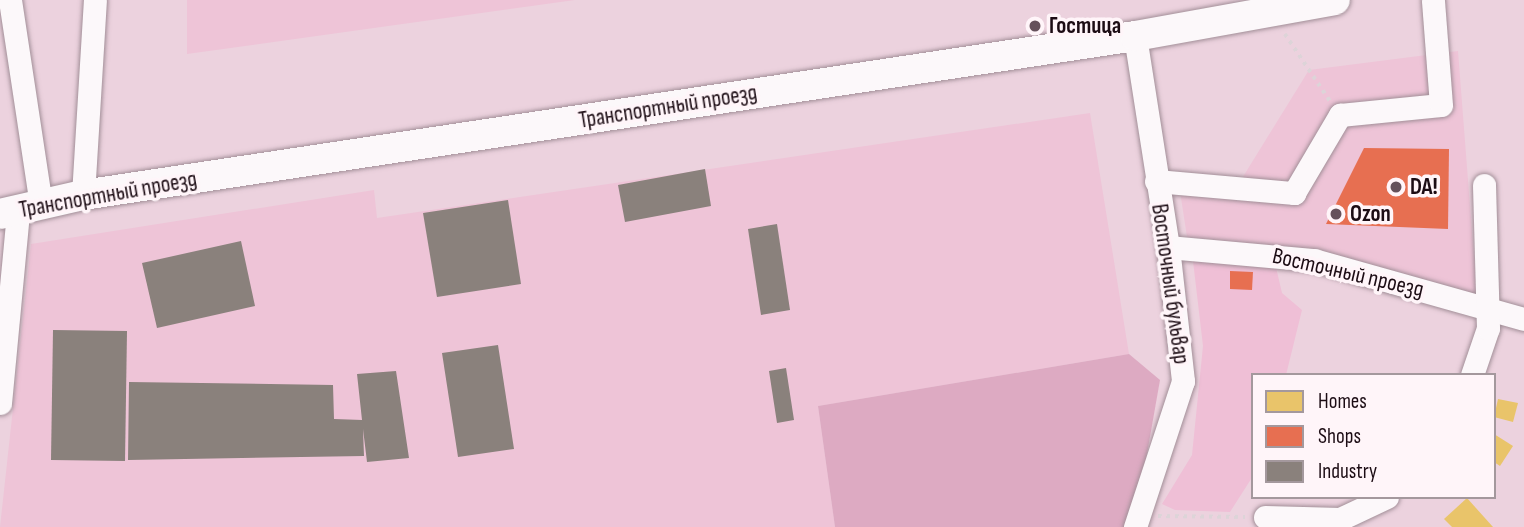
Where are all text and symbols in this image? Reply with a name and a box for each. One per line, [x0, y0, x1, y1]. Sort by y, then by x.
place label: Гостица [1049, 12, 1121, 40]
marker: Гостица [1027, 18, 1043, 34]
street label: Транспортный проезд [577, 79, 759, 135]
street label: Транспортный проезд [17, 166, 199, 224]
place label: DA! [1410, 173, 1438, 201]
marker: DA! [1388, 179, 1404, 195]
place label: Ozon [1350, 200, 1391, 228]
street label: Восточный бульвар [1145, 202, 1195, 366]
marker: Ozon [1328, 206, 1344, 222]
street label: Восточный проезд [1270, 242, 1426, 304]
legend [1251, 373, 1496, 499]
text: Homes [1318, 389, 1367, 414]
text: Shops [1318, 424, 1361, 449]
text: Industry [1318, 459, 1377, 484]

